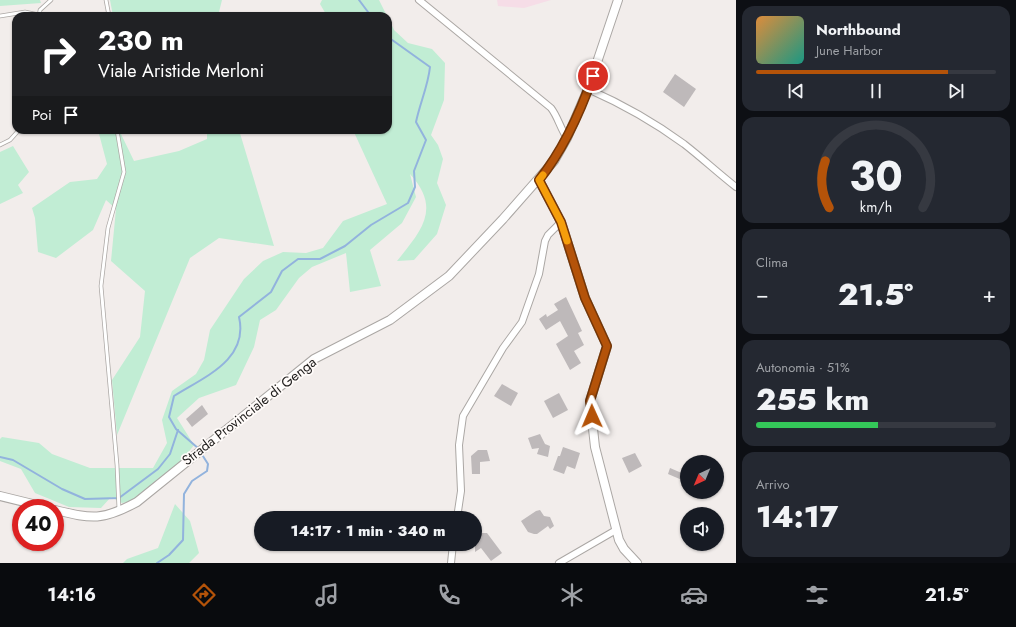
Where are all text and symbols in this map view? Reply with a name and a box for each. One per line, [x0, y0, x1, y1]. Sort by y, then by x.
text: Northbound [816, 19, 901, 41]
text: 230 m [98, 20, 184, 61]
icon: right [32, 28, 84, 80]
text: June Harbor [816, 41, 882, 60]
text: Viale Aristide Merloni [98, 58, 264, 84]
pin [576, 59, 610, 93]
icon: arrive [582, 65, 604, 87]
icon: previous [785, 80, 807, 102]
icon: pause [865, 80, 887, 102]
icon: next [945, 80, 967, 102]
text: Poi [32, 104, 52, 126]
icon: arrive [60, 104, 82, 126]
text: 30 [849, 146, 903, 207]
text: km/h [860, 197, 892, 217]
text: Clima [756, 253, 788, 272]
text: 21.5° [838, 273, 913, 316]
text: − [756, 278, 769, 310]
text: + [982, 278, 996, 310]
street label: Strada Provinciale di Genga [178, 352, 320, 470]
text: Autonomia · 51% [756, 358, 850, 377]
text: 255 km [756, 378, 869, 421]
position arrow [571, 395, 613, 437]
north arrow [680, 455, 724, 499]
map controls [680, 455, 724, 551]
text: Arrivo [756, 475, 790, 494]
text: 14:17 [756, 495, 838, 538]
speed limit sign: 40 [12, 499, 64, 551]
button: sound [680, 507, 724, 551]
text: 14:17 · 1 min · 340 m [291, 520, 445, 542]
icon: directions [190, 581, 218, 609]
icon: music [313, 581, 341, 609]
icon: phone [435, 581, 463, 609]
icon: climate [558, 581, 586, 609]
icon: car [680, 581, 708, 609]
icon: filters [803, 581, 831, 609]
text: 14:16 [47, 582, 96, 608]
text: 21.5° [925, 582, 969, 608]

